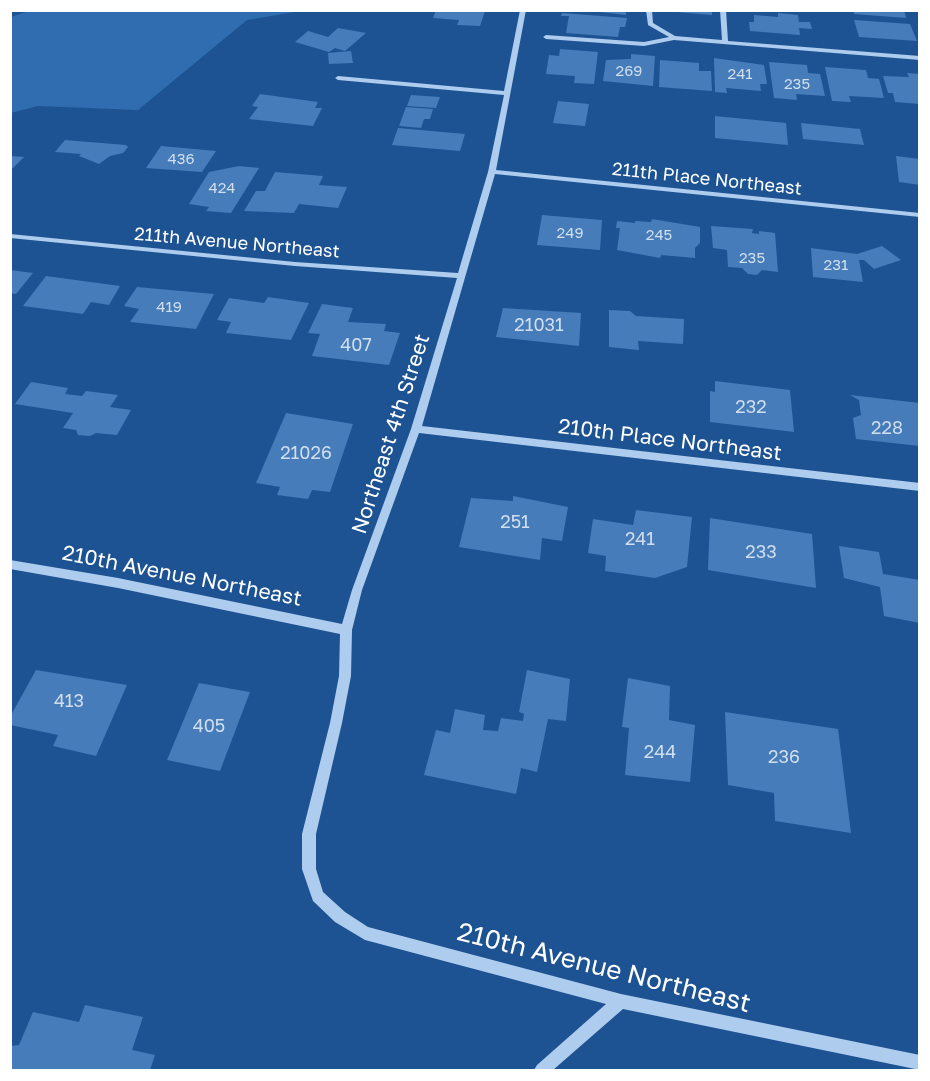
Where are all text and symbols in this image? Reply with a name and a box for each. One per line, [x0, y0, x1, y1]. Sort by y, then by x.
house number: 269 [616, 62, 642, 80]
house number: 241 [727, 65, 753, 83]
house number: 235 [784, 75, 810, 93]
house number: 436 [168, 150, 194, 168]
street label: 211th Place Northeast [611, 158, 803, 200]
house number: 424 [209, 179, 235, 197]
street label: 211th Avenue Northeast [133, 223, 341, 263]
house number: 249 [557, 224, 583, 242]
house number: 245 [646, 226, 672, 244]
house number: 235 [739, 249, 765, 267]
house number: 231 [824, 256, 848, 274]
house number: 419 [156, 298, 182, 316]
house number: 21031 [514, 314, 564, 336]
street label: Northeast 4th Street [347, 331, 435, 537]
house number: 407 [340, 334, 372, 356]
house number: 232 [735, 396, 767, 418]
street label: 210th Place Northeast [557, 414, 783, 466]
house number: 228 [871, 417, 903, 439]
house number: 21026 [280, 442, 332, 464]
house number: 251 [500, 511, 530, 533]
house number: 241 [625, 528, 655, 550]
street label: 210th Avenue Northeast [60, 540, 304, 612]
house number: 233 [745, 541, 777, 563]
house number: 413 [54, 690, 84, 712]
house number: 405 [193, 715, 225, 737]
house number: 244 [644, 741, 676, 763]
house number: 236 [768, 746, 800, 768]
street label: 210th Avenue Northeast [454, 916, 754, 1020]

